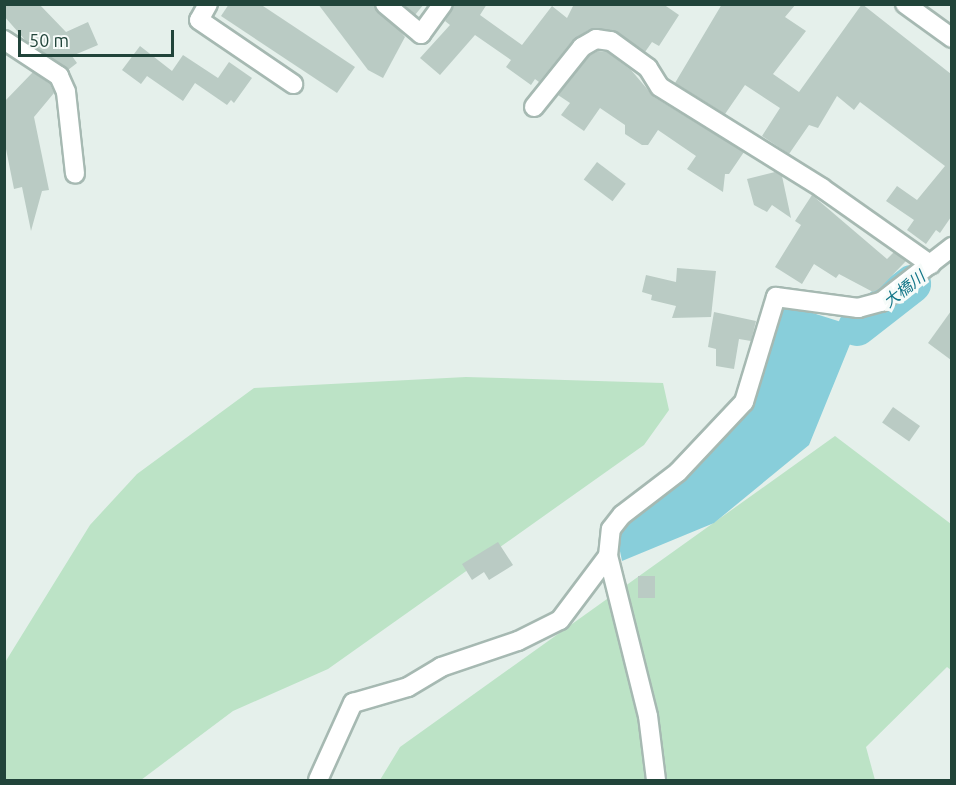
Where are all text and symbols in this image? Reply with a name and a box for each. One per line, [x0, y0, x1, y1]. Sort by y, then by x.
scale bar [21, 18, 177, 56]
text: 50 m [29, 30, 69, 50]
water label: 大橋川 [879, 267, 929, 311]

